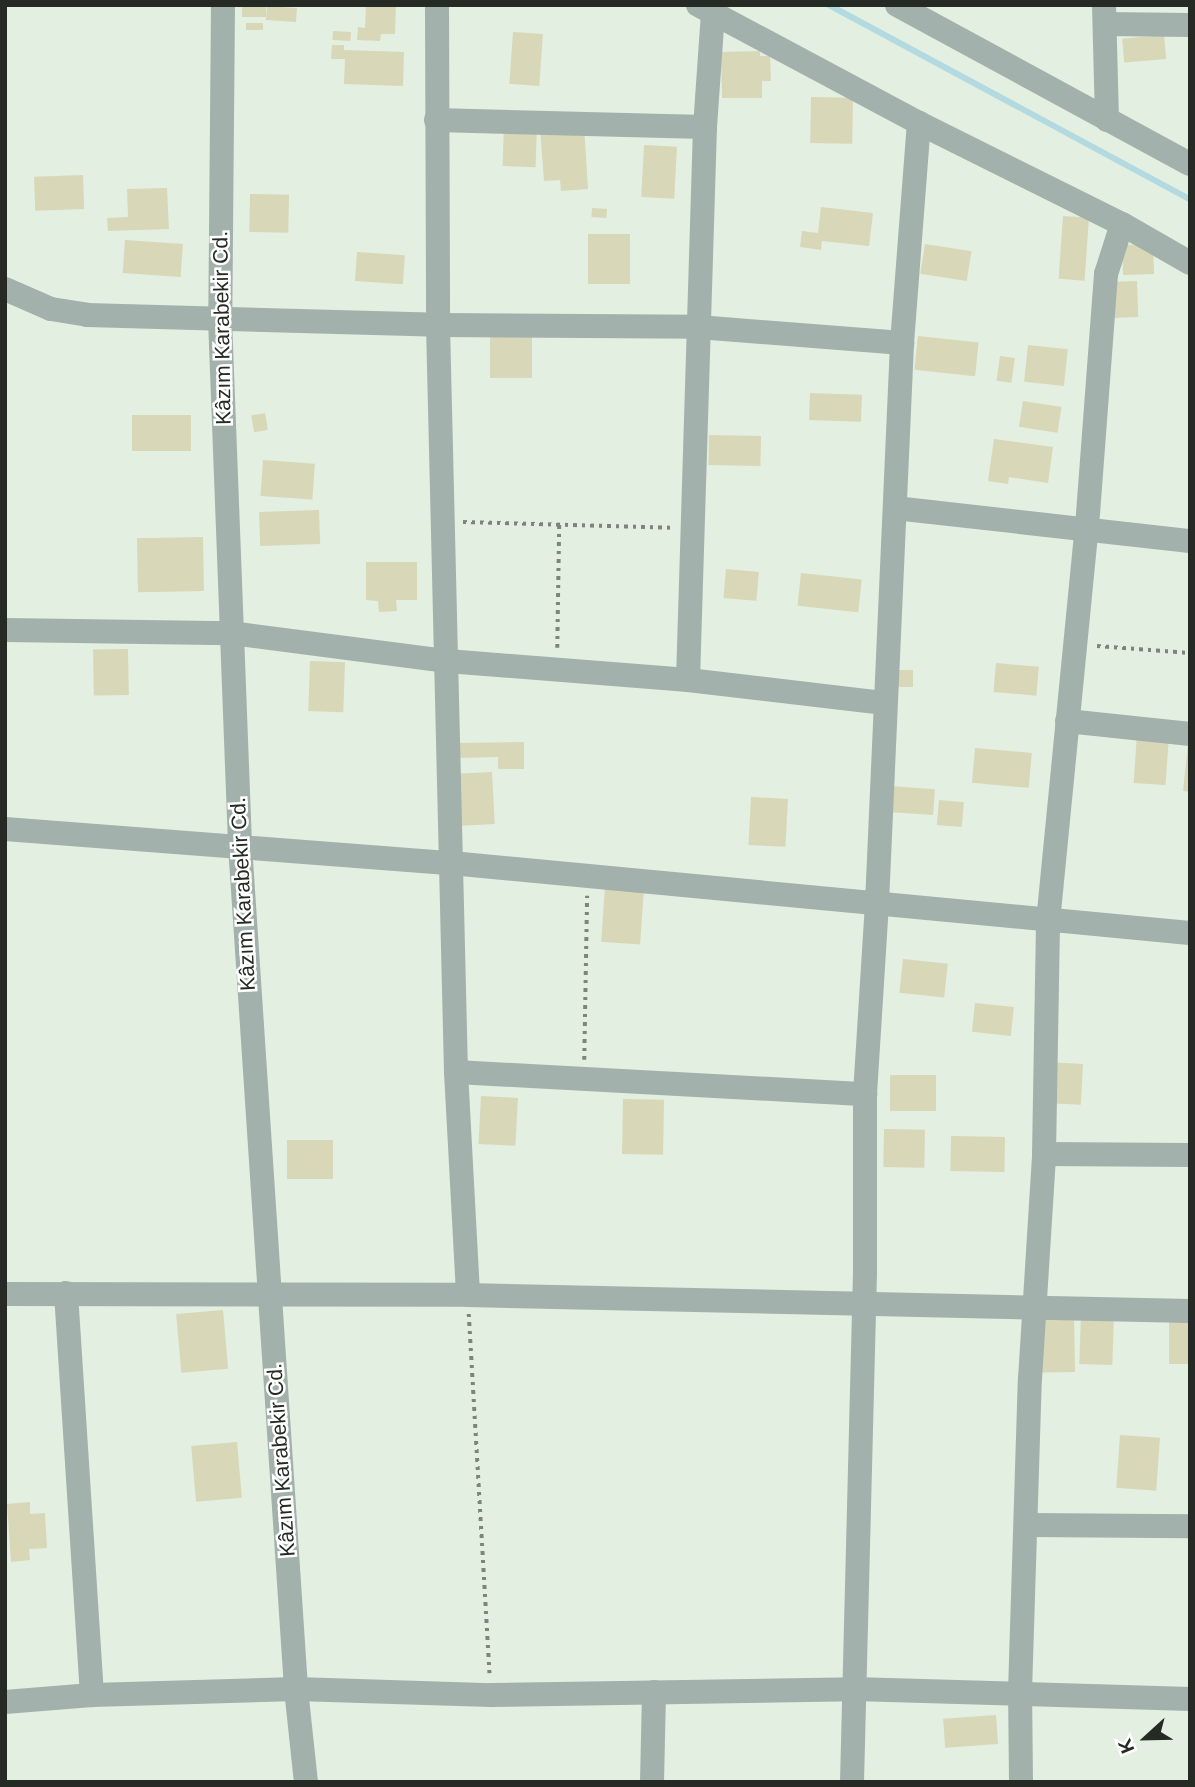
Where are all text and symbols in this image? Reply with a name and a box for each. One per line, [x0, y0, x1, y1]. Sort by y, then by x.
street label: Kâzım Karabekir Cd. [208, 231, 236, 425]
street label: Kâzım Karabekir Cd. [225, 797, 261, 991]
street label: Kâzım Karabekir Cd. [262, 1362, 300, 1558]
north arrow [1111, 1703, 1181, 1773]
text: K [1114, 1736, 1138, 1756]

